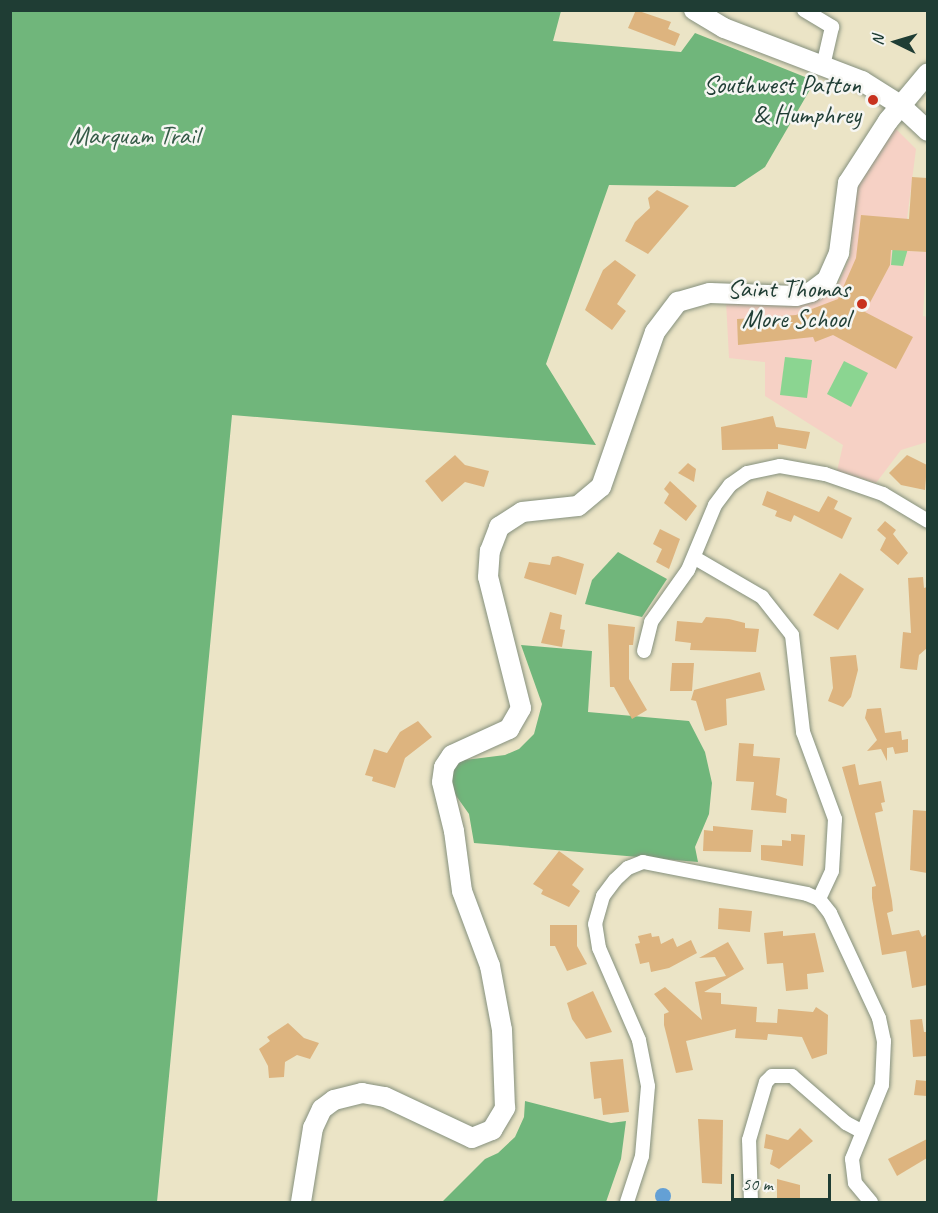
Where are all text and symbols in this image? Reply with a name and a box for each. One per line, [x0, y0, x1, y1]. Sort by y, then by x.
north arrow [866, 12, 926, 72]
text: N [868, 35, 888, 46]
place label: Southwest Patton & Humphrey [703, 69, 861, 130]
marker: Southwest Patton & Humphrey [866, 93, 880, 107]
park label: Marquam Trail [69, 120, 199, 152]
place label: Saint Thomas More School [726, 273, 850, 334]
marker: Saint Thomas More School [855, 297, 869, 311]
scale bar [734, 1162, 834, 1200]
text: 50 m [742, 1173, 773, 1195]

